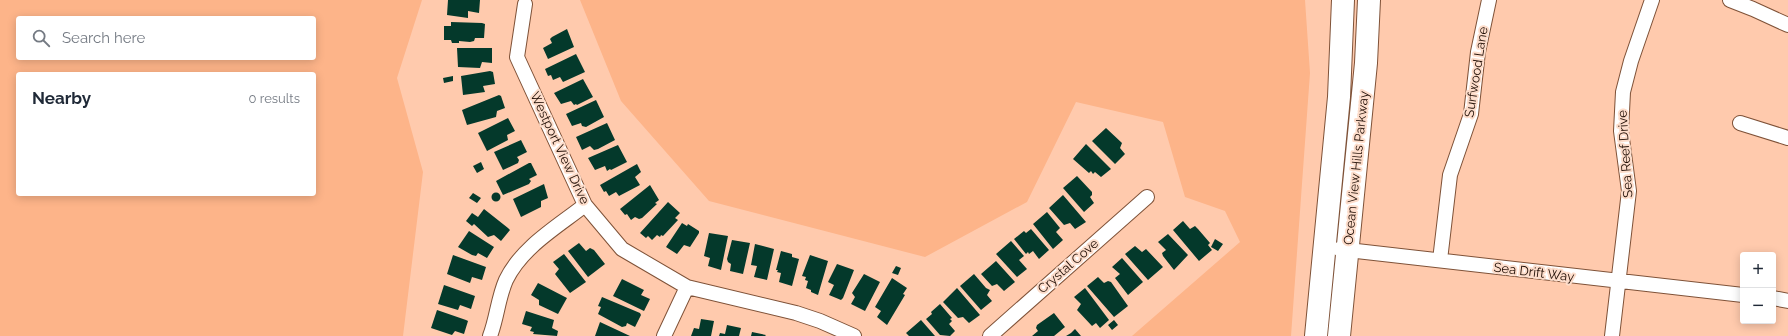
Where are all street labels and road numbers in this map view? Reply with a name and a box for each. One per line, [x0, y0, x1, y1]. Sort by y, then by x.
street label: Surfwood Lane [1461, 25, 1491, 118]
street label: Westport View Drive [527, 89, 593, 207]
street label: Ocean View Hills Parkway [1340, 90, 1372, 246]
street label: Sea Reef Drive [1614, 109, 1636, 198]
street label: Crystal Cove [1035, 235, 1102, 296]
street label: Sea Drift Way [1493, 260, 1575, 284]

